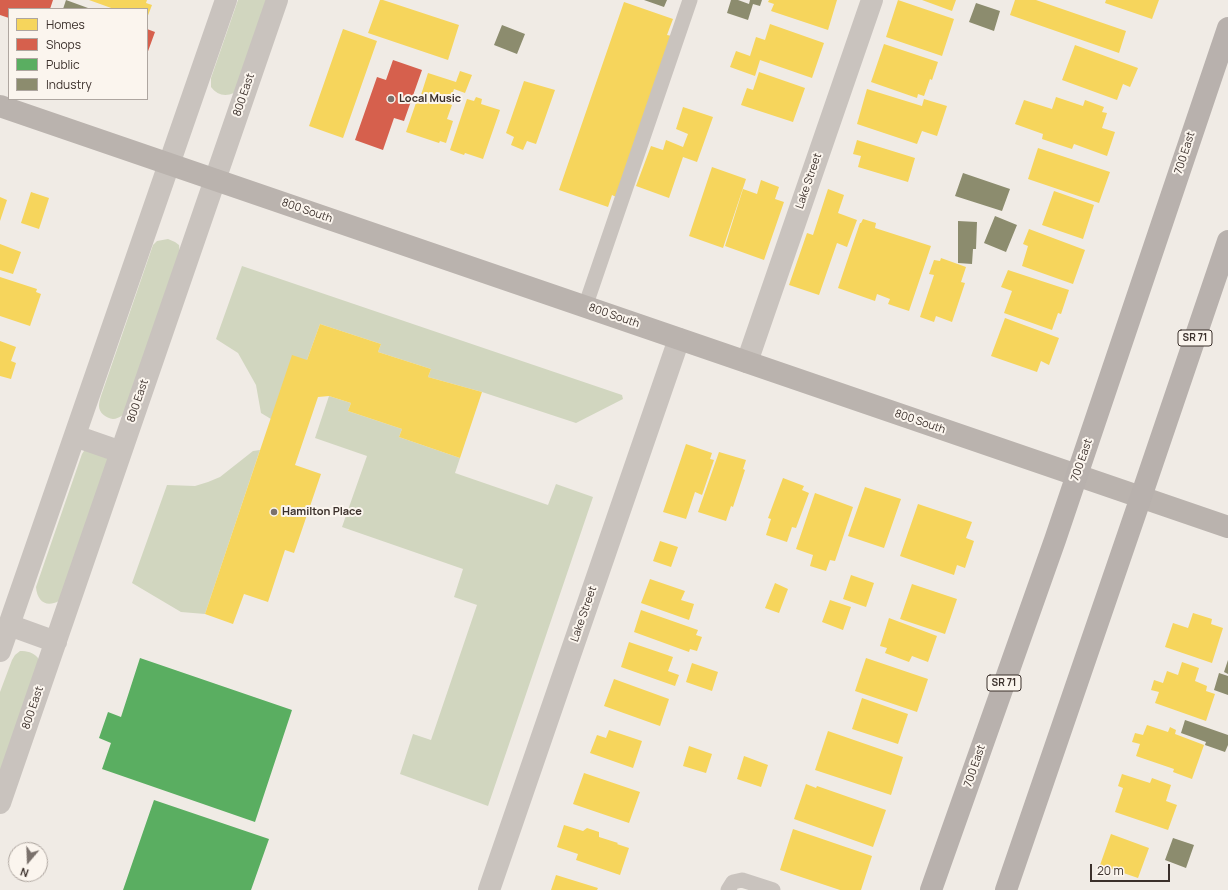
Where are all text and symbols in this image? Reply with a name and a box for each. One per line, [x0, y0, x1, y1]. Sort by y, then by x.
legend [8, 8, 148, 100]
text: Homes [46, 16, 85, 33]
text: Shops [46, 36, 81, 53]
text: Public [46, 56, 80, 73]
street label: 800 East [231, 72, 257, 118]
text: Industry [46, 76, 92, 93]
place label: Local Music [399, 92, 461, 106]
marker: Local Music [386, 94, 396, 104]
street label: 700 East [1172, 130, 1198, 176]
street label: Lake Street [793, 151, 825, 211]
street label: 800 South [280, 196, 334, 226]
street label: 800 South [587, 301, 641, 331]
road number: SR 71 [1178, 330, 1212, 346]
street label: 800 East [125, 378, 151, 424]
street label: 800 South [893, 407, 947, 437]
street label: 700 East [1069, 437, 1095, 483]
place label: Hamilton Place [282, 505, 362, 519]
marker: Hamilton Place [269, 507, 279, 517]
street label: Lake Street [568, 584, 600, 644]
road number: SR 71 [987, 675, 1021, 691]
street label: 800 East [20, 685, 46, 731]
street label: 700 East [962, 743, 988, 789]
north arrow [8, 842, 48, 882]
scale bar [1092, 856, 1172, 882]
text: 20 m [1097, 862, 1124, 879]
text: N [18, 864, 30, 881]

